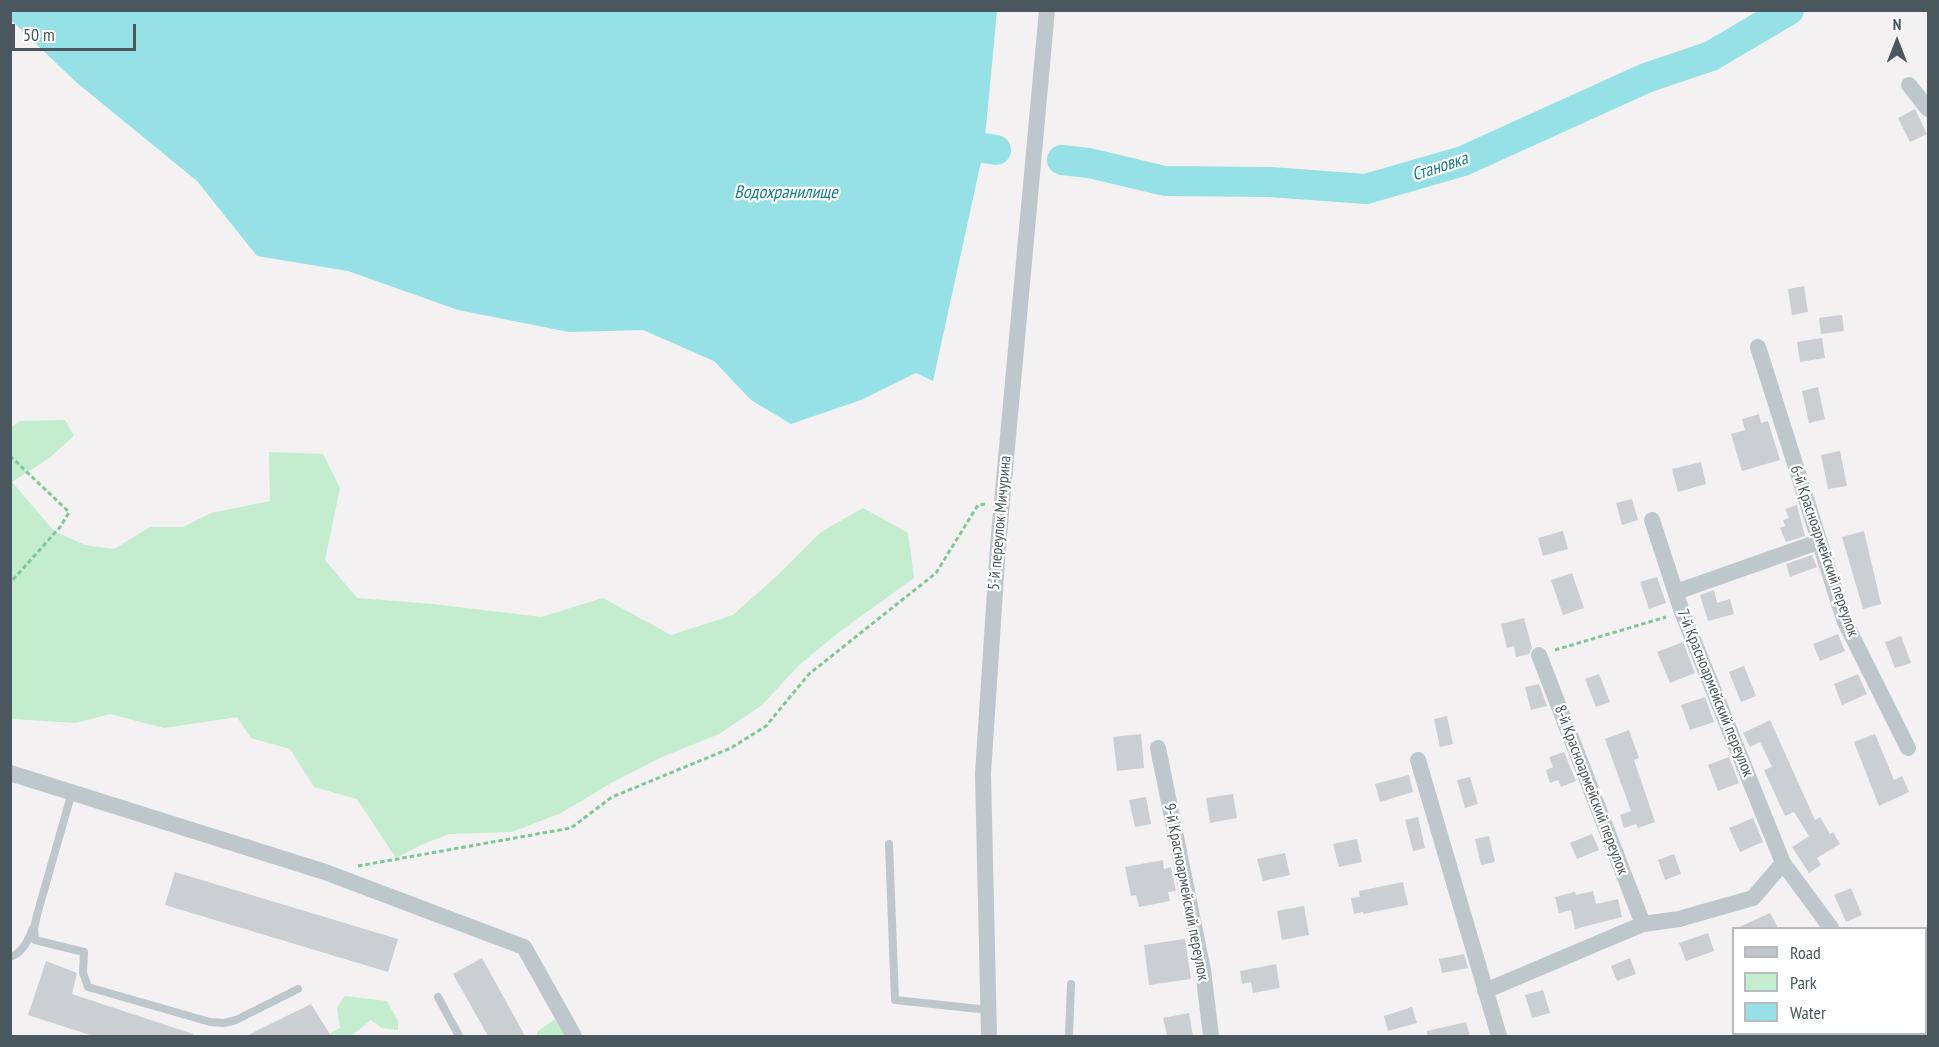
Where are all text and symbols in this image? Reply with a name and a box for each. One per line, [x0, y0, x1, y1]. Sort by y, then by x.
scale bar [15, 12, 140, 50]
north arrow [1867, 12, 1927, 72]
text: N [1893, 14, 1901, 34]
text: 50 m [23, 23, 55, 46]
water label: Становка [1409, 148, 1471, 186]
water label: Водохранилище [734, 182, 838, 204]
street label: 5-й переулок Мичурина [985, 455, 1015, 591]
street label: 6-й Красноармейский переулок [1786, 463, 1862, 639]
street label: 7-й Красноармейский переулок [1673, 606, 1757, 780]
street label: 8-й Красноармейский переулок [1550, 703, 1632, 877]
street label: 9-й Красноармейский переулок [1159, 802, 1213, 982]
legend [1732, 927, 1927, 1035]
text: Road [1790, 941, 1821, 964]
text: Park [1790, 971, 1817, 994]
text: Water [1790, 1001, 1826, 1024]

